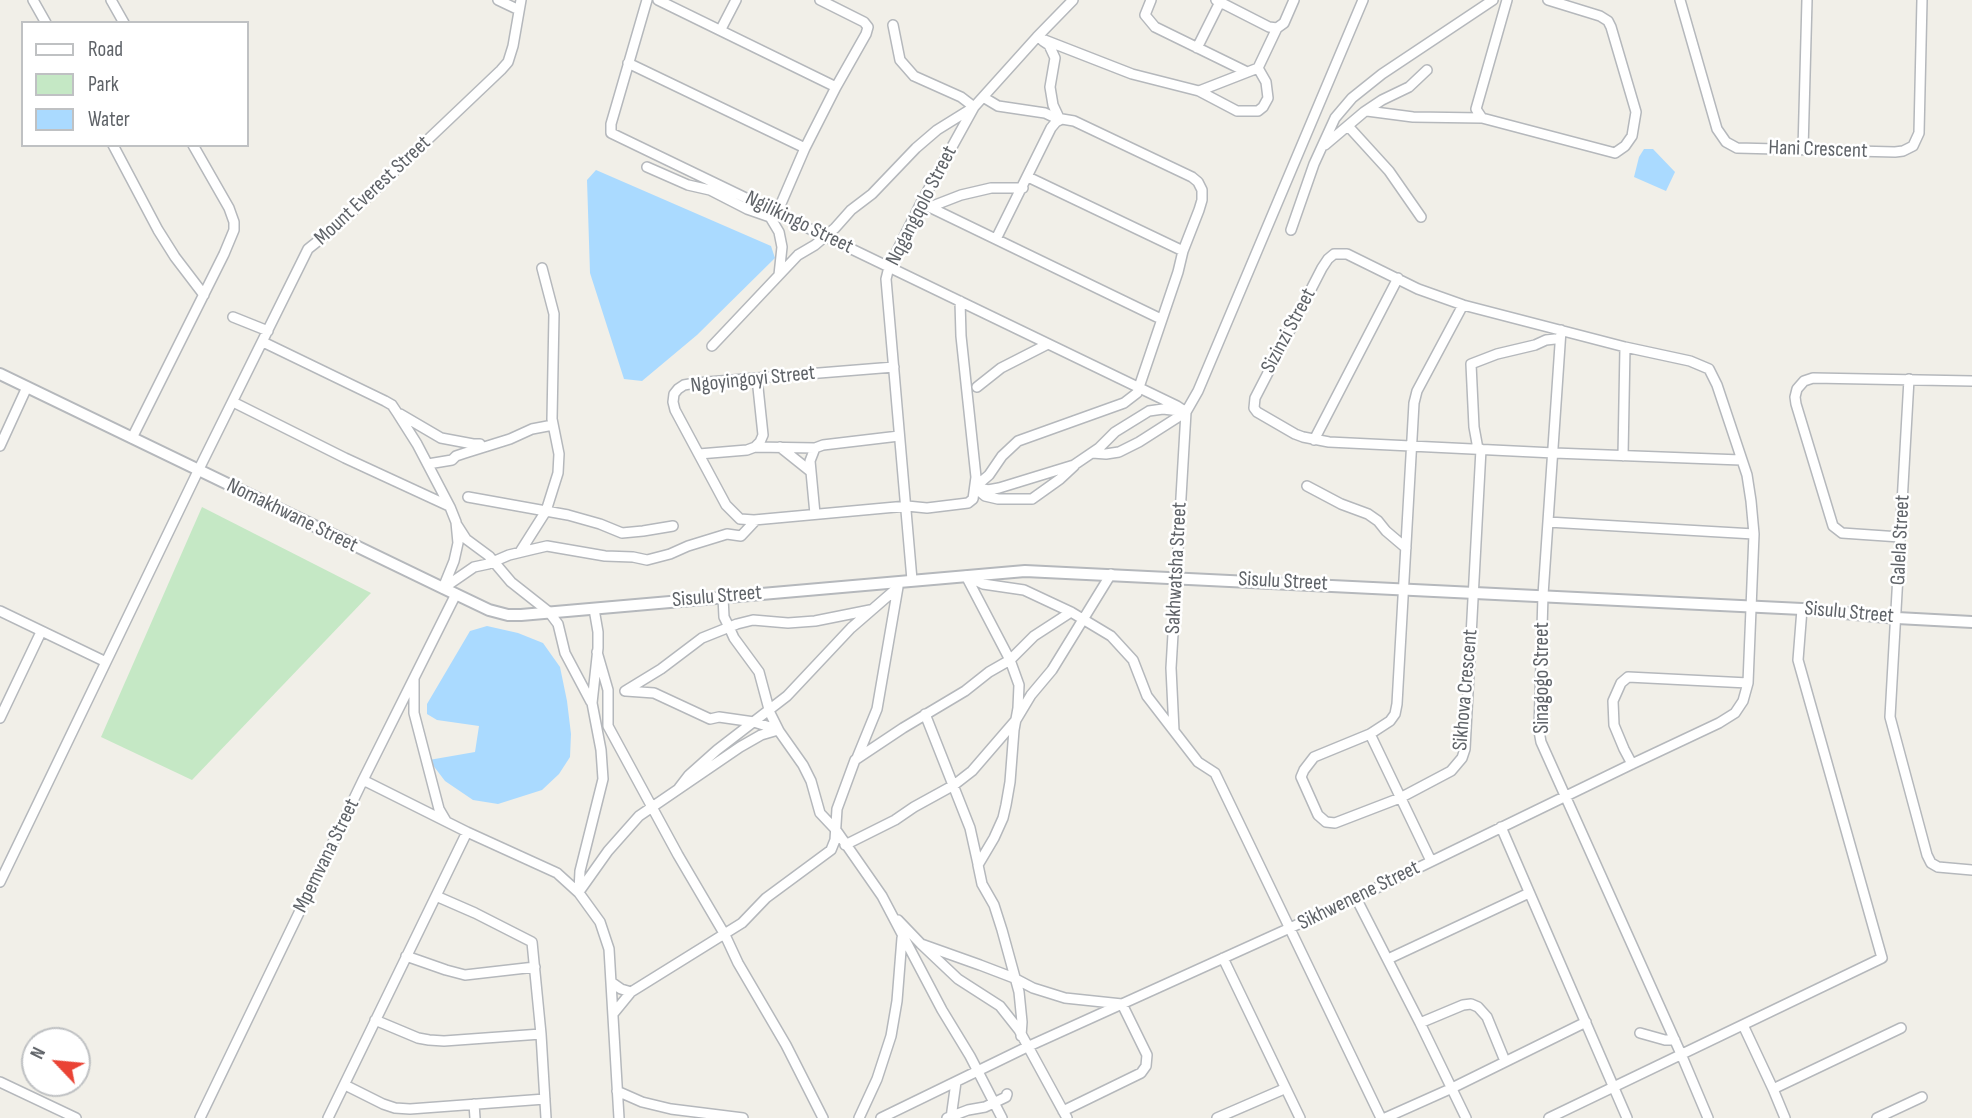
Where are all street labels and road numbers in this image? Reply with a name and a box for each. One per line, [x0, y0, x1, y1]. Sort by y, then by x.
street label: Mount Everest Street [310, 131, 436, 251]
street label: Hani Crescent [1768, 136, 1868, 164]
street label: Nqgangqolo Street [881, 142, 963, 270]
street label: Ngilikingo Street [741, 186, 857, 260]
street label: Sizinzi Street [1256, 284, 1322, 378]
street label: Ngoyingoyi Street [689, 361, 817, 399]
street label: Nomakhwane Street [222, 473, 362, 559]
street label: Galela Street [1886, 494, 1916, 586]
street label: Sakhwatsha Street [1161, 501, 1193, 635]
street label: Sisulu Street [1238, 567, 1328, 597]
street label: Sisulu Street [671, 581, 763, 613]
street label: Sisulu Street [1803, 597, 1895, 629]
street label: Sinagogo Street [1530, 622, 1556, 734]
street label: Sikhova Crescent [1448, 628, 1484, 752]
street label: Mpemvana Street [289, 795, 365, 917]
street label: Sikhwenene Street [1294, 856, 1424, 936]

